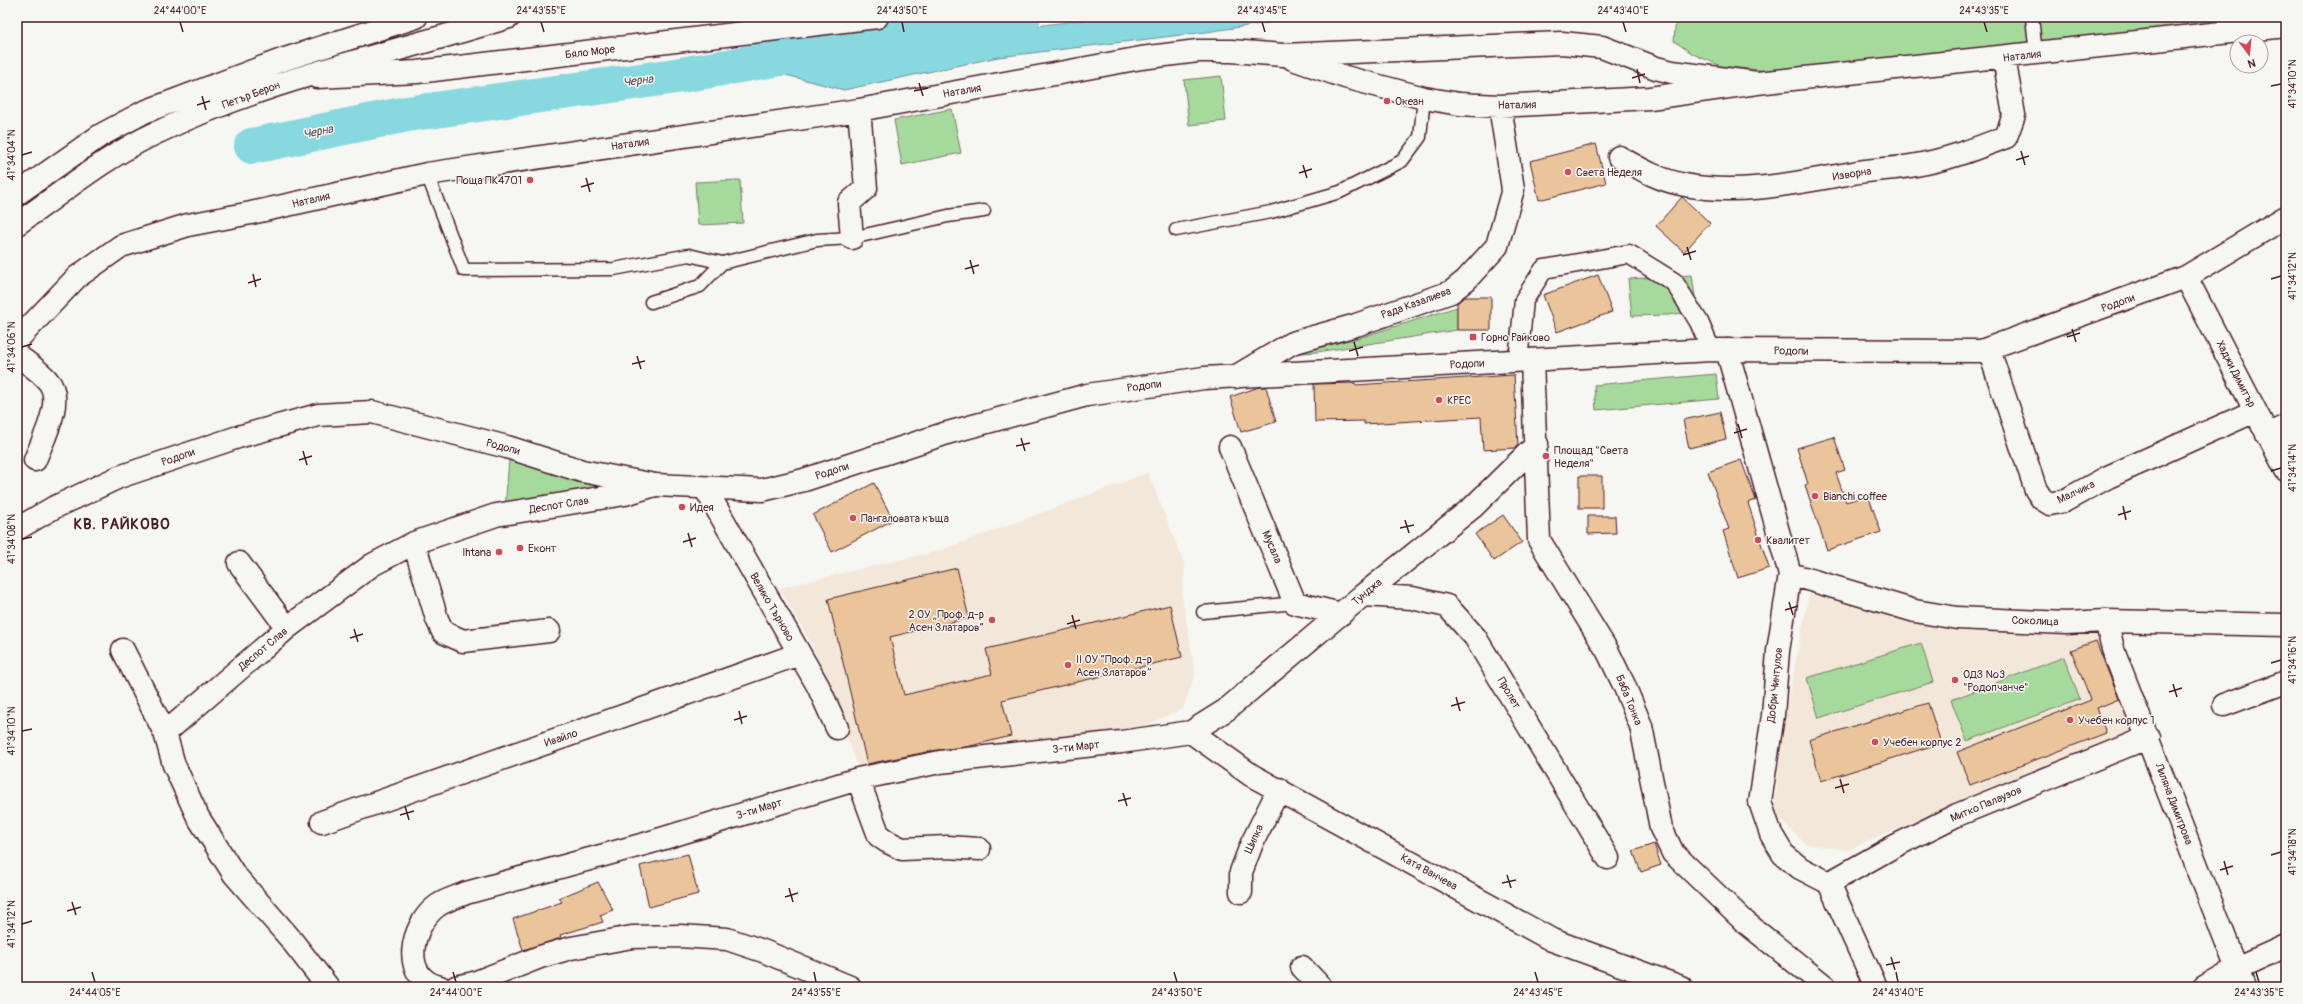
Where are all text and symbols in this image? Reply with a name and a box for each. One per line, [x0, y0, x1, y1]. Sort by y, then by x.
text: 24°44'00"E [154, 5, 206, 17]
text: 24°43'55"E [516, 5, 566, 17]
text: 24°43'50"E [877, 5, 927, 17]
text: 24°43'45"E [1237, 5, 1287, 17]
text: 24°43'40"E [1597, 5, 1649, 17]
text: 24°43'35"E [1959, 5, 2009, 17]
north arrow [2229, 34, 2269, 74]
street label: Бяло Море [564, 42, 616, 62]
street label: Наталия [2002, 47, 2042, 65]
text: N [2246, 56, 2257, 71]
text: 41°34'10"N [2287, 59, 2299, 109]
water label: Черна [622, 71, 655, 91]
street label: Петър Берон [220, 79, 282, 111]
street label: Наталия [942, 81, 982, 101]
place label: Океан [1395, 95, 1424, 108]
marker: Океан [1382, 96, 1392, 106]
street label: Наталия [1498, 98, 1536, 112]
water label: Черна [302, 121, 336, 142]
text: 41°34'04"N [6, 129, 18, 180]
street label: Наталия [610, 135, 650, 153]
street label: Изворна [1832, 165, 1872, 183]
place label: Света Неделя [1576, 166, 1642, 179]
marker: Света Неделя [1563, 167, 1573, 177]
place label: Поща ПК4701 [456, 174, 522, 187]
marker: Поща ПК4701 [525, 175, 535, 185]
street label: Наталия [291, 189, 331, 211]
text: 41°34'12"N [2287, 252, 2299, 300]
street label: Рада Казалиева [1379, 284, 1453, 322]
street label: Родопи [2100, 291, 2136, 315]
text: 41°34'06"N [6, 321, 18, 372]
place label: Горно Райково [1481, 331, 1550, 344]
marker: Горно Райково [1468, 332, 1478, 342]
street label: Хаджи Димитър [2214, 338, 2258, 410]
street label: Родопи [1774, 344, 1808, 358]
street label: Родопи [1449, 357, 1485, 371]
street label: Родопи [1126, 377, 1162, 395]
place label: КРЕС [1447, 394, 1472, 407]
marker: КРЕС [1434, 395, 1444, 405]
street label: Родопи [485, 436, 521, 458]
place label: Площад "Света Неделя" [1554, 444, 1628, 470]
text: 41°34'14"N [2287, 444, 2299, 492]
street label: Родопи [160, 445, 196, 469]
marker: Площад "Света Неделя" [1541, 451, 1551, 461]
street label: Родопи [814, 459, 850, 482]
street label: Малчика [2055, 478, 2097, 506]
place label: Bianchi coffee [1823, 490, 1888, 503]
marker: Bianchi coffee [1810, 491, 1820, 501]
street label: Деспот Слав [527, 494, 590, 516]
place label: Идея [690, 501, 714, 514]
marker: Идея [677, 502, 687, 512]
place label: Пангаловата къща [861, 512, 949, 525]
marker: Пангаловата къща [848, 513, 858, 523]
text: 41°34'08"N [6, 514, 18, 564]
district label: КВ. РАЙКОВО [73, 515, 171, 534]
street label: Мусала [1259, 529, 1285, 565]
place label: Квалитет [1766, 534, 1810, 547]
marker: Квалитет [1753, 535, 1763, 545]
place label: Еконт [528, 542, 557, 555]
marker: Еконт [515, 543, 525, 553]
place label: Ihtana [462, 546, 491, 559]
marker: Ihtana [494, 547, 504, 557]
street label: Велико Търново [747, 570, 797, 644]
street label: Тунджа [1349, 576, 1385, 608]
place label: 2 ОУ „Проф. д-р Асен Златаров“ [908, 608, 984, 634]
street label: Соколица [2011, 614, 2059, 628]
marker: 2 ОУ „Проф. д-р Асен Златаров“ [987, 615, 997, 625]
street label: Деспот Слав [235, 625, 290, 674]
text: 41°34'16"N [2287, 636, 2299, 684]
street label: Добри Чинтулов [1764, 647, 1785, 724]
place label: II ОУ “Проф. д-р Асен Златаров” [1076, 653, 1152, 679]
marker: II ОУ “Проф. д-р Асен Златаров” [1063, 660, 1073, 670]
place label: ОДЗ №3 "Родопчанче" [1963, 668, 2029, 694]
street label: Баба Тонка [1613, 673, 1645, 727]
street label: Пролет [1495, 675, 1524, 712]
marker: ОДЗ №3 "Родопчанче" [1950, 675, 1960, 685]
text: 41°34'10"N [6, 706, 18, 756]
place label: Учебен корпус 1 [2078, 714, 2155, 727]
marker: Учебен корпус 1 [2065, 715, 2075, 725]
street label: Ивайло [543, 726, 579, 750]
place label: Учебен корпус 2 [1883, 736, 1961, 749]
marker: Учебен корпус 2 [1870, 737, 1880, 747]
street label: 3-ти Март [1052, 738, 1101, 756]
street label: Лиляна Димитрова [2152, 760, 2196, 847]
street label: Митко Палаузов [1948, 783, 2024, 825]
street label: 3-ти Март [734, 796, 784, 822]
street label: Шипка [1242, 823, 1266, 855]
text: 41°34'18"N [2287, 828, 2299, 876]
street label: Катя Ванчева [1398, 851, 1460, 893]
text: 41°34'12"N [6, 900, 18, 948]
text: 24°44'05"E [70, 987, 120, 999]
text: 24°44'00"E [430, 987, 482, 999]
text: 24°43'55"E [791, 987, 841, 999]
text: 24°43'50"E [1152, 987, 1202, 999]
text: 24°43'45"E [1513, 987, 1563, 999]
text: 24°43'40"E [1872, 987, 1924, 999]
text: 24°43'35"E [2234, 987, 2284, 999]

